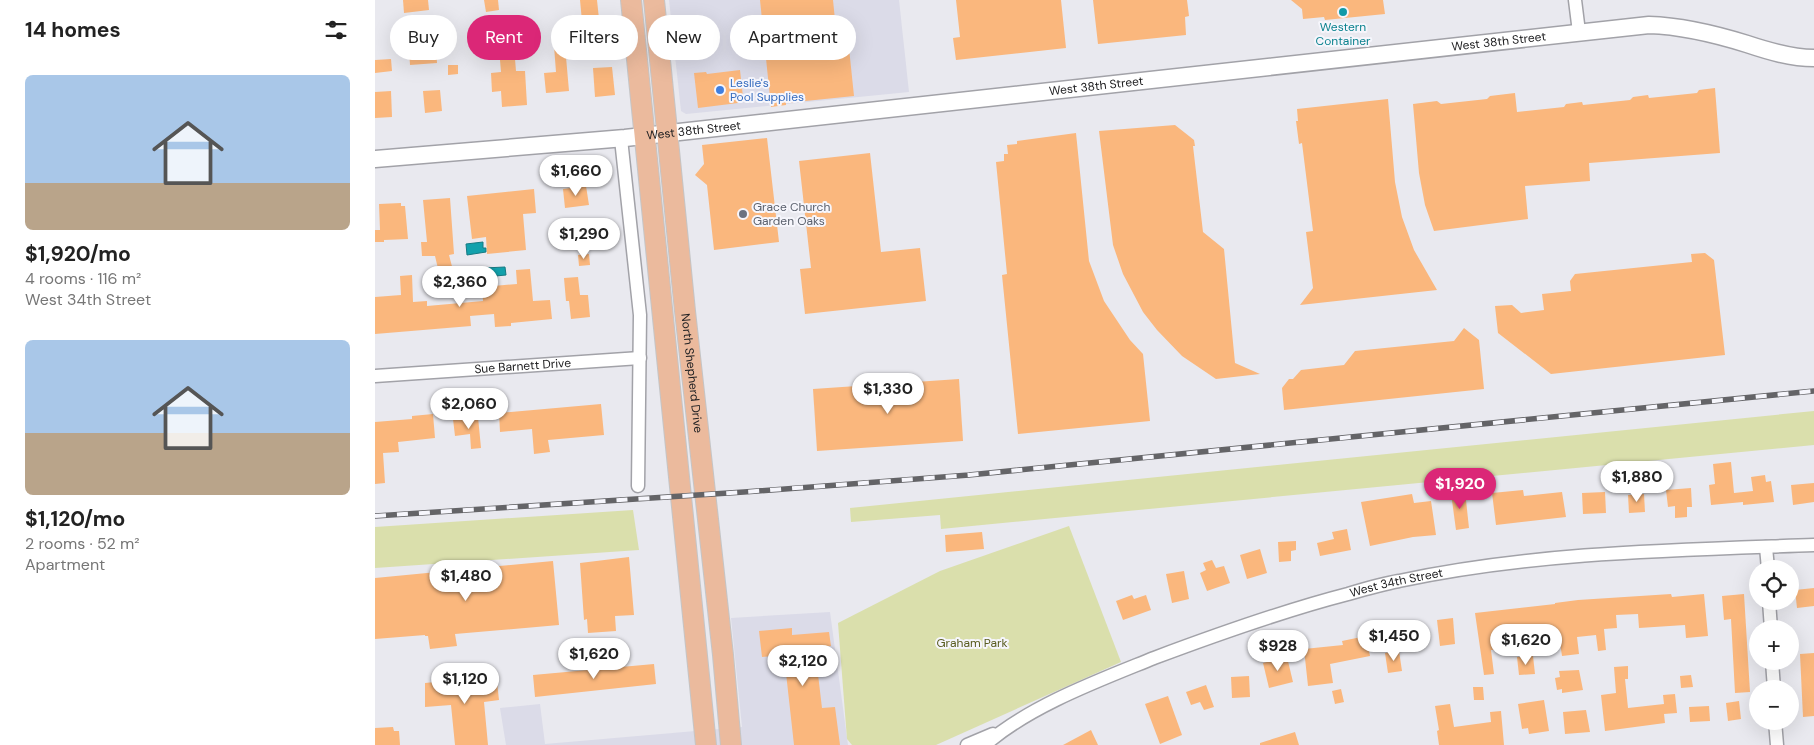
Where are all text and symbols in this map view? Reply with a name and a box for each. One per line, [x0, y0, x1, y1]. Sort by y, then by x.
marker: Western Container [1337, 6, 1349, 18]
chip: Buy [390, 15, 457, 60]
chip: Rent [467, 15, 541, 60]
chip: Filters [551, 15, 638, 60]
chip: New [648, 15, 720, 60]
chip: Apartment [730, 15, 856, 60]
text: 14 homes [25, 16, 121, 44]
icon: filters [322, 16, 350, 44]
place label: Western Container [1316, 19, 1371, 49]
street label: West 38th Street [1451, 28, 1547, 55]
street label: West 38th Street [1048, 73, 1145, 99]
place label: Leslie's Pool Supplies [730, 75, 804, 105]
marker: Leslie's Pool Supplies [714, 84, 726, 96]
icon: home [143, 108, 233, 198]
street label: West 38th Street [646, 117, 742, 144]
pin: $1,660 [535, 154, 617, 197]
text: $1,660 [551, 160, 601, 181]
place label: Grace Church Garden Oaks [753, 199, 830, 229]
marker: Grace Church Garden Oaks [737, 208, 749, 220]
pin: $1,290 [543, 218, 625, 260]
text: $1,290 [559, 223, 609, 244]
text: $1,920/mo [25, 240, 131, 268]
pin: $2,360 [419, 266, 501, 308]
text: 4 rooms · 116 m² [25, 268, 141, 289]
text: $2,360 [433, 271, 487, 292]
text: West 34th Street [25, 289, 151, 310]
street label: North Shepherd Drive [677, 313, 706, 434]
street label: Sue Barnett Drive [474, 355, 572, 377]
pin: $1,330 [847, 372, 929, 415]
icon: home [143, 373, 233, 463]
text: $1,330 [863, 378, 913, 399]
pin: $2,060 [428, 388, 510, 430]
text: $2,060 [441, 393, 497, 414]
pin: $1,880 [1596, 460, 1678, 503]
text: $1,880 [1612, 466, 1662, 487]
pin: $1,920 [1419, 468, 1501, 510]
text: $1,920 [1435, 473, 1485, 494]
text: $1,120/mo [25, 505, 125, 533]
text: 2 rooms · 52 m² [25, 533, 140, 554]
text: Apartment [25, 554, 105, 575]
pin: $1,480 [425, 560, 507, 602]
map controls [1749, 560, 1799, 730]
button: locate [1749, 560, 1799, 610]
text: $1,480 [440, 565, 492, 586]
street label: West 34th Street [1348, 565, 1444, 601]
pin: $1,450 [1353, 620, 1435, 662]
button: + [1749, 620, 1799, 670]
pin: $1,620 [1485, 624, 1567, 666]
text: $1,450 [1368, 625, 1420, 646]
text: $1,620 [1501, 629, 1551, 650]
pin: $928 [1248, 630, 1308, 672]
park label: Graham Park [936, 635, 1008, 651]
text: $928 [1259, 635, 1297, 656]
pin: $1,620 [553, 638, 635, 680]
text: $1,620 [569, 643, 619, 664]
pin: $2,120 [762, 644, 844, 687]
text: $2,120 [778, 650, 828, 671]
pin: $1,120 [424, 662, 506, 705]
text: $1,120 [442, 668, 488, 689]
button: − [1749, 680, 1799, 730]

